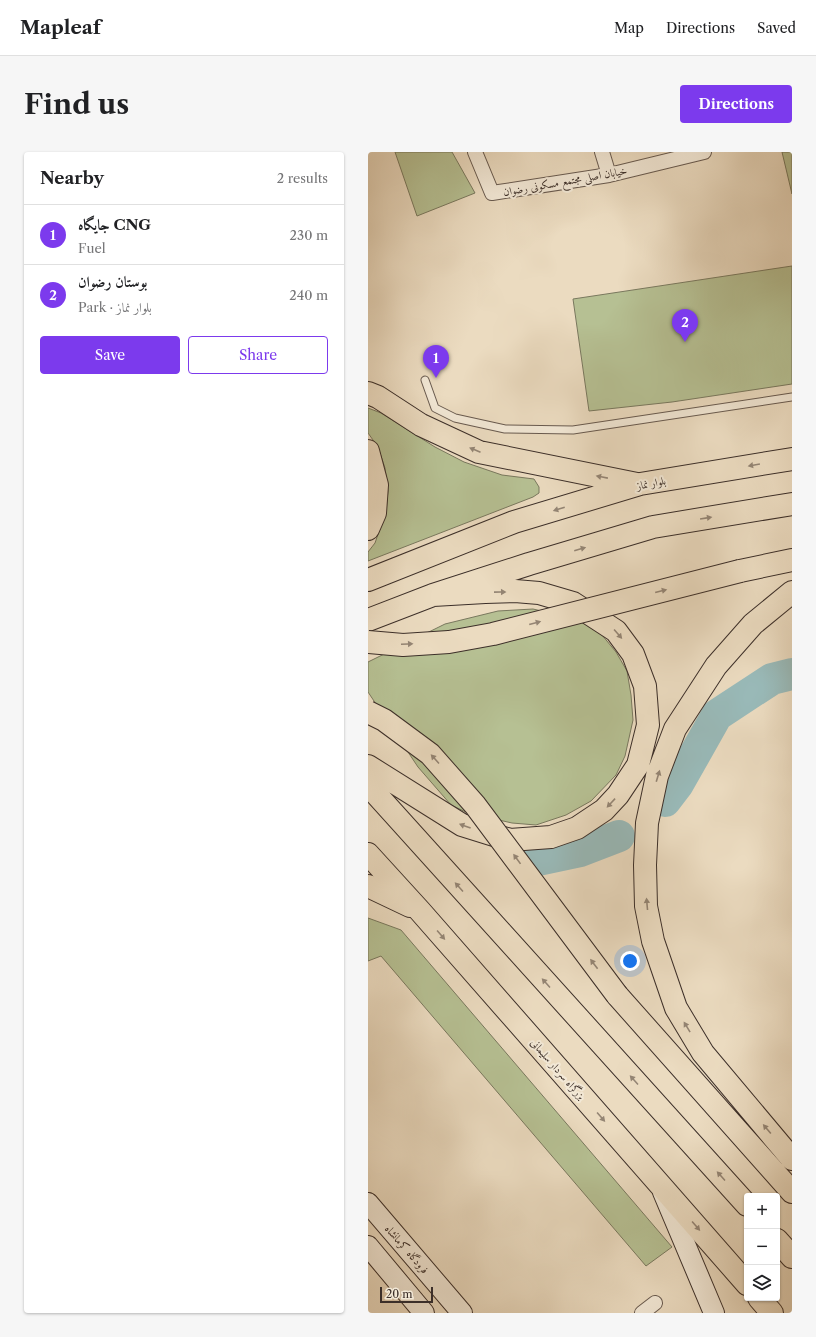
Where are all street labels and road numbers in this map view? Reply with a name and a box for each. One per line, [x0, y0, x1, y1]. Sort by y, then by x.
street label: خیابان اصلی مجتمع مسکونی رضوان [502, 163, 629, 202]
street label: بلوار نماز [634, 473, 667, 493]
street label: بزرگراه سردار سلیمانی [527, 1036, 588, 1103]
street label: فرودگاه کرمانشاه [381, 1222, 432, 1277]

